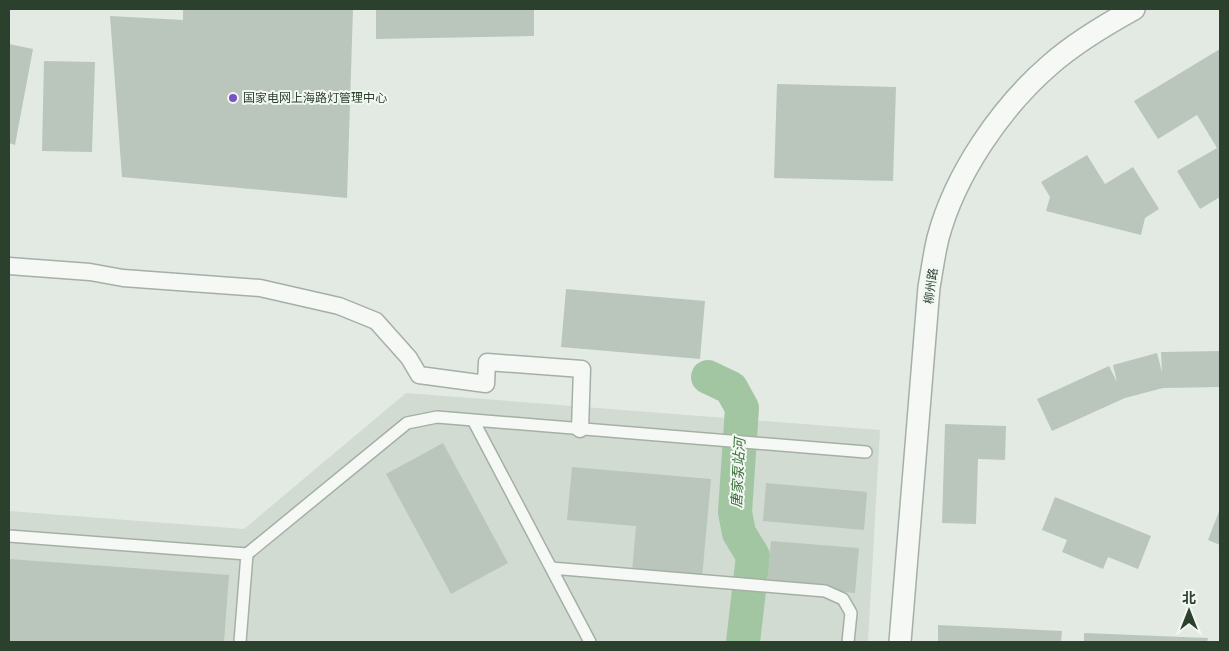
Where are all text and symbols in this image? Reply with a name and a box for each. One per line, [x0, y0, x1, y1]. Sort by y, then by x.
place label: 国家电网上海路灯管理中心 [243, 91, 387, 105]
marker: 国家电网上海路灯管理中心 [227, 92, 239, 104]
street label: 柳州路 [922, 267, 940, 305]
water label: 唐家泵站河 [728, 435, 748, 508]
north arrow [1164, 586, 1214, 636]
text: 北 [1182, 590, 1196, 606]

